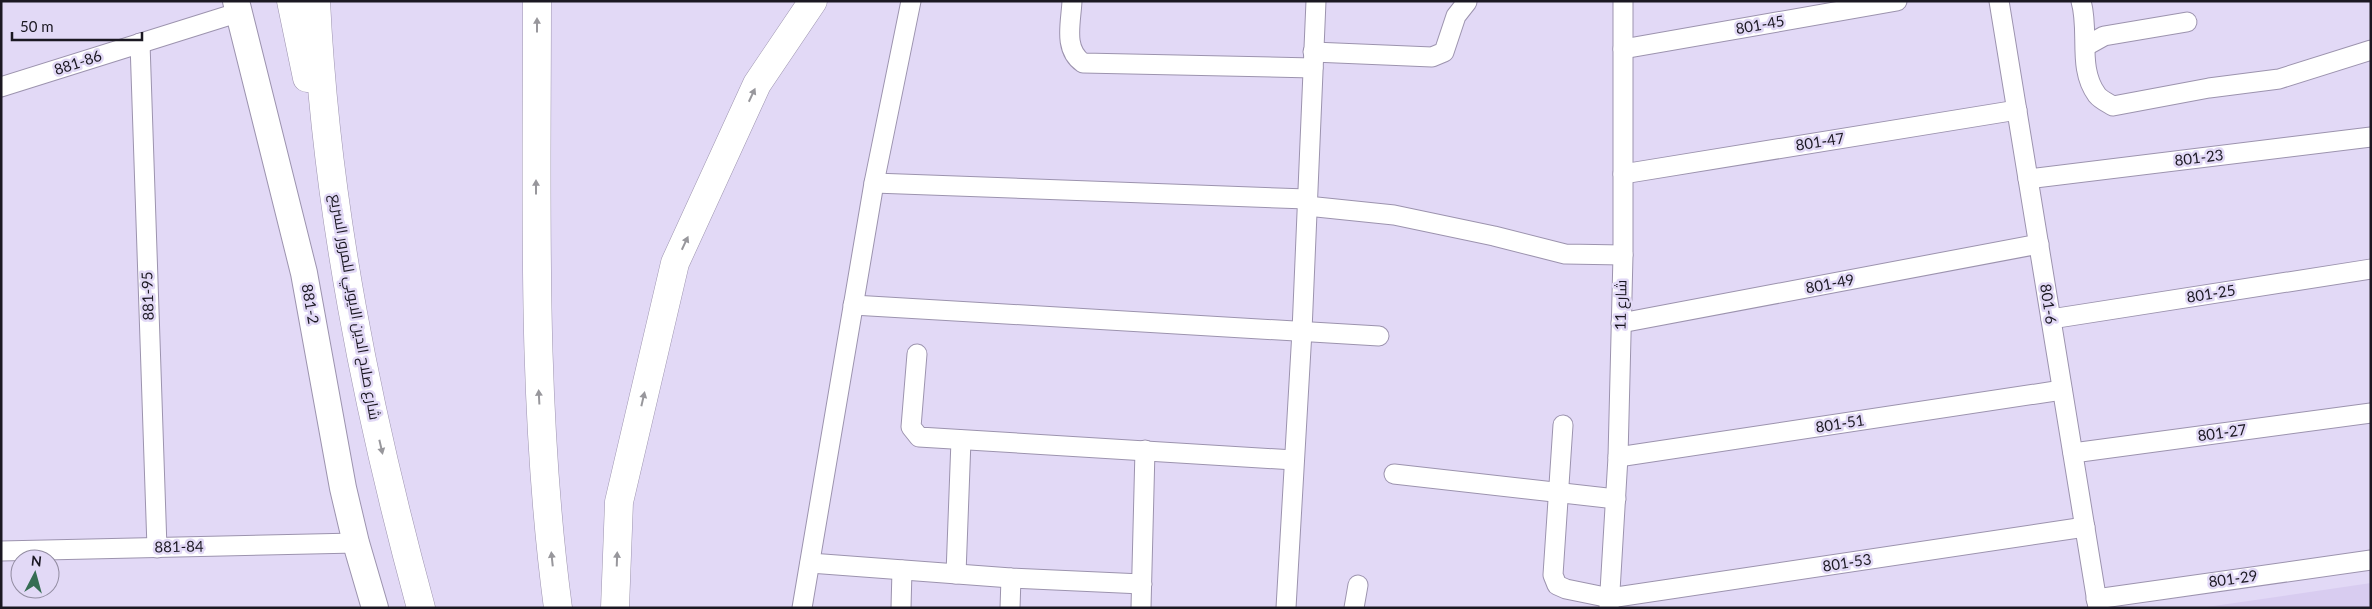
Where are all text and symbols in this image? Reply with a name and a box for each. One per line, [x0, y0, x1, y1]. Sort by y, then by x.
scale bar [12, 10, 142, 42]
street label: 801-45 [1734, 11, 1786, 37]
text: 50 m [20, 17, 54, 35]
one-way arrow [533, 17, 541, 33]
street label: 881-86 [52, 46, 104, 78]
one-way arrow [748, 88, 756, 102]
street label: 801-47 [1794, 128, 1846, 154]
street label: 801-23 [2173, 145, 2224, 169]
one-way arrow [532, 179, 540, 195]
street label: شارع صلاح الدين الايوبي للمرور السريع [323, 192, 385, 422]
one-way arrow [681, 236, 689, 250]
street label: 801-49 [1804, 270, 1856, 297]
street label: 881-95 [137, 271, 157, 321]
street label: شارع 11 [1611, 280, 1632, 330]
street label: 801-25 [2185, 280, 2236, 306]
street label: 881-2 [299, 282, 323, 325]
street label: 801-6 [2037, 282, 2061, 325]
one-way arrow [535, 389, 543, 405]
one-way arrow [639, 392, 647, 407]
street label: 801-51 [1814, 410, 1865, 436]
street label: 801-27 [2196, 420, 2248, 444]
one-way arrow [377, 440, 385, 455]
street label: 881-84 [154, 537, 204, 555]
north arrow [10, 549, 60, 599]
street label: 801-53 [1821, 549, 1872, 575]
one-way arrow [548, 551, 556, 567]
one-way arrow [613, 551, 621, 567]
text: N [30, 552, 43, 570]
street label: 801-29 [2207, 566, 2258, 590]

